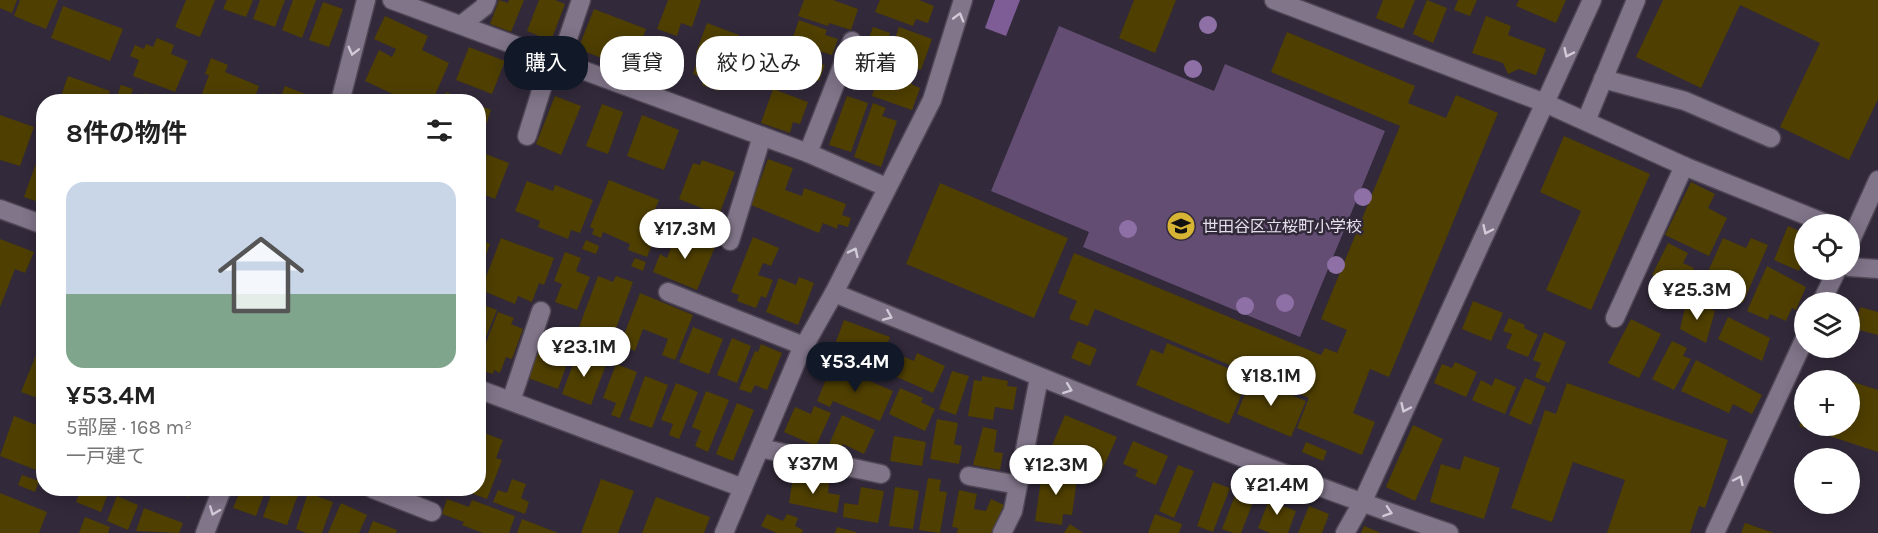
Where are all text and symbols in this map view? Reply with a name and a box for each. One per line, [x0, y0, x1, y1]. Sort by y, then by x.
one-way arrow [952, 12, 964, 22]
chip: 購入 [504, 36, 588, 90]
chip: 賃貸 [600, 36, 684, 90]
chip: 絞り込み [696, 36, 822, 90]
chip: 新着 [834, 36, 918, 90]
one-way arrow [348, 45, 360, 56]
one-way arrow [1563, 47, 1575, 58]
icon: filters [423, 114, 456, 147]
text: 8件の物件 [66, 118, 187, 149]
pin: ¥17.3M [636, 209, 734, 260]
school or university icon: 世田谷区立桜町小学校 [1165, 210, 1197, 242]
map controls [1794, 214, 1860, 514]
button: locate [1794, 214, 1860, 280]
text: ¥17.3M [653, 217, 717, 240]
place label: 世田谷区立桜町小学校 [1202, 217, 1362, 236]
icon: home [207, 221, 315, 329]
one-way arrow [1482, 224, 1494, 235]
one-way arrow [847, 247, 859, 258]
pin: ¥25.3M [1648, 270, 1746, 321]
text: ¥25.3M [1662, 278, 1732, 301]
button: layers [1794, 292, 1860, 358]
one-way arrow [882, 308, 893, 320]
pin: ¥23.1M [535, 327, 633, 378]
text: ¥23.1M [551, 335, 617, 358]
pin: ¥53.4M [806, 342, 904, 393]
text: ¥53.4M [820, 350, 890, 373]
pin: ¥18.1M [1222, 356, 1320, 407]
text: ¥18.1M [1241, 364, 1301, 387]
button: + [1794, 370, 1860, 436]
text: ¥53.4M [66, 380, 156, 411]
one-way arrow [1063, 382, 1073, 395]
one-way arrow [1401, 401, 1413, 412]
text: 5部屋 · 168 m² [66, 416, 192, 439]
pin: ¥37M [777, 444, 849, 495]
text: 一戸建て [66, 445, 146, 468]
pin: ¥12.3M [1007, 445, 1105, 496]
button: − [1794, 448, 1860, 514]
text: ¥37M [787, 452, 839, 475]
text: ¥12.3M [1023, 453, 1089, 476]
pin: ¥21.4M [1228, 465, 1326, 516]
text: ¥21.4M [1245, 473, 1309, 496]
one-way arrow [1732, 475, 1744, 486]
one-way arrow [208, 505, 221, 516]
one-way arrow [1382, 505, 1393, 517]

